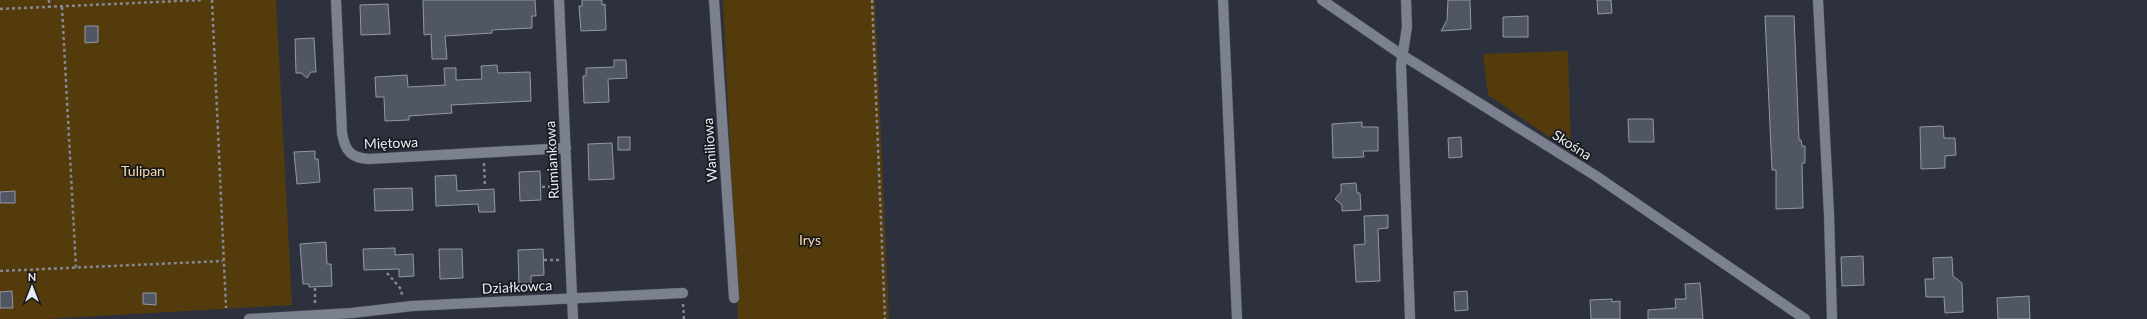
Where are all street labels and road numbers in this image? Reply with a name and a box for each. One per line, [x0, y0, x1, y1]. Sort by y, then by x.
street label: Waniliowa [699, 117, 720, 183]
street label: Rumiankowa [541, 120, 562, 200]
street label: Skośna [1550, 126, 1595, 163]
street label: Miętowa [364, 133, 418, 152]
street label: Działkowca [481, 276, 553, 297]

